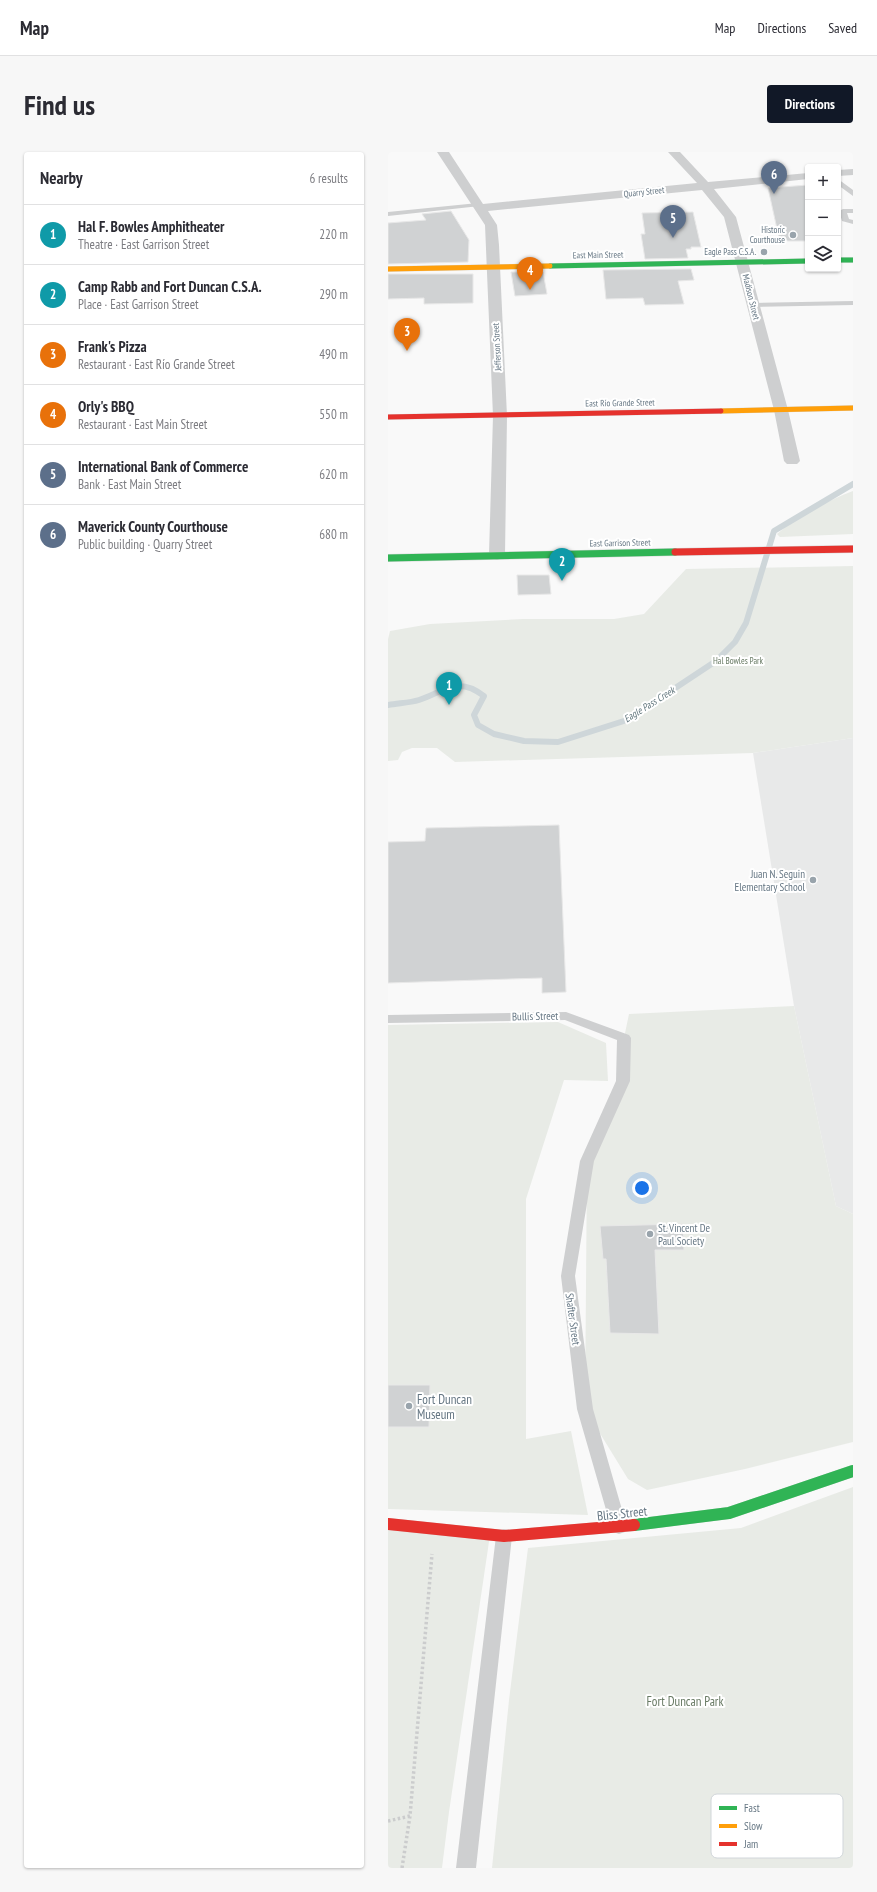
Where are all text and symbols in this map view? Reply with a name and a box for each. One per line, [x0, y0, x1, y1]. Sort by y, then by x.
text: Map [20, 16, 49, 40]
text: Map [715, 19, 735, 37]
text: Directions [757, 19, 806, 37]
text: Saved [828, 19, 857, 37]
button: Directions [767, 85, 853, 123]
text: Find us [24, 86, 95, 123]
pin: 6 [761, 161, 787, 194]
map controls [805, 164, 841, 272]
button: + [805, 164, 841, 200]
text: Nearby [40, 167, 83, 189]
text: 6 results [309, 170, 348, 187]
street label: Quarry Street [623, 184, 665, 199]
button: − [805, 200, 841, 236]
pin: 5 [660, 205, 686, 238]
text: Hal F. Bowles Amphitheater [78, 217, 224, 236]
place label: Historic Courthouse [750, 224, 786, 245]
text: 1 [50, 226, 56, 243]
text: 220 m [319, 226, 348, 243]
marker: Historic Courthouse [788, 230, 798, 240]
text: Theatre · East Garrison Street [78, 236, 209, 253]
button: layers [805, 236, 841, 272]
place label: Eagle Pass C.S.A. [704, 246, 756, 257]
marker: Eagle Pass C.S.A. [759, 247, 769, 257]
street label: East Main Street [573, 249, 624, 260]
pin: 4 [517, 257, 543, 290]
street label: Madison Street [741, 273, 763, 321]
text: Camp Rabb and Fort Duncan C.S.A. [78, 277, 262, 296]
text: 2 [50, 286, 56, 303]
text: 290 m [319, 286, 348, 303]
text: Place · East Garrison Street [78, 296, 199, 313]
pin: 3 [394, 318, 420, 351]
street label: Jefferson Street [490, 322, 503, 372]
text: Frank's Pizza [78, 337, 147, 356]
text: 3 [50, 346, 56, 363]
text: 490 m [319, 346, 348, 363]
text: Restaurant · East Río Grande Street [78, 356, 235, 373]
street label: East Río Grande Street [585, 396, 655, 409]
text: Orly's BBQ [78, 397, 134, 416]
text: 4 [50, 406, 56, 423]
text: 550 m [319, 406, 348, 423]
text: Restaurant · East Main Street [78, 416, 207, 433]
text: International Bank of Commerce [78, 457, 248, 476]
text: 5 [50, 466, 56, 483]
text: 620 m [319, 466, 348, 483]
text: Bank · East Main Street [78, 476, 181, 493]
text: Maverick County Courthouse [78, 517, 228, 536]
text: 6 [50, 526, 56, 543]
text: 680 m [319, 526, 348, 543]
text: Public building · Quarry Street [78, 536, 212, 553]
street label: East Garrison Street [589, 536, 651, 549]
pin: 2 [549, 548, 575, 581]
park label: Hal Bowles Park [713, 655, 763, 666]
pin: 1 [436, 672, 462, 705]
water label: Eagle Pass Creek [621, 683, 678, 725]
place label: Juan N. Seguin Elementary School [735, 867, 805, 894]
marker: Juan N. Seguin Elementary School [808, 875, 818, 885]
street label: Bullis Street [512, 1009, 558, 1023]
your location [632, 1178, 652, 1198]
place label: St. Vincent De Paul Society [658, 1221, 711, 1248]
marker: St. Vincent De Paul Society [645, 1229, 655, 1239]
street label: Shafter Street [562, 1292, 584, 1346]
place label: Fort Duncan Museum [417, 1391, 472, 1423]
marker: Fort Duncan Museum [404, 1401, 414, 1411]
street label: Bliss Street [596, 1502, 648, 1525]
park label: Fort Duncan Park [647, 1693, 723, 1710]
legend [711, 1794, 843, 1858]
text: Fast [744, 1801, 760, 1815]
text: Slow [744, 1819, 763, 1833]
text: Jam [743, 1837, 758, 1851]

